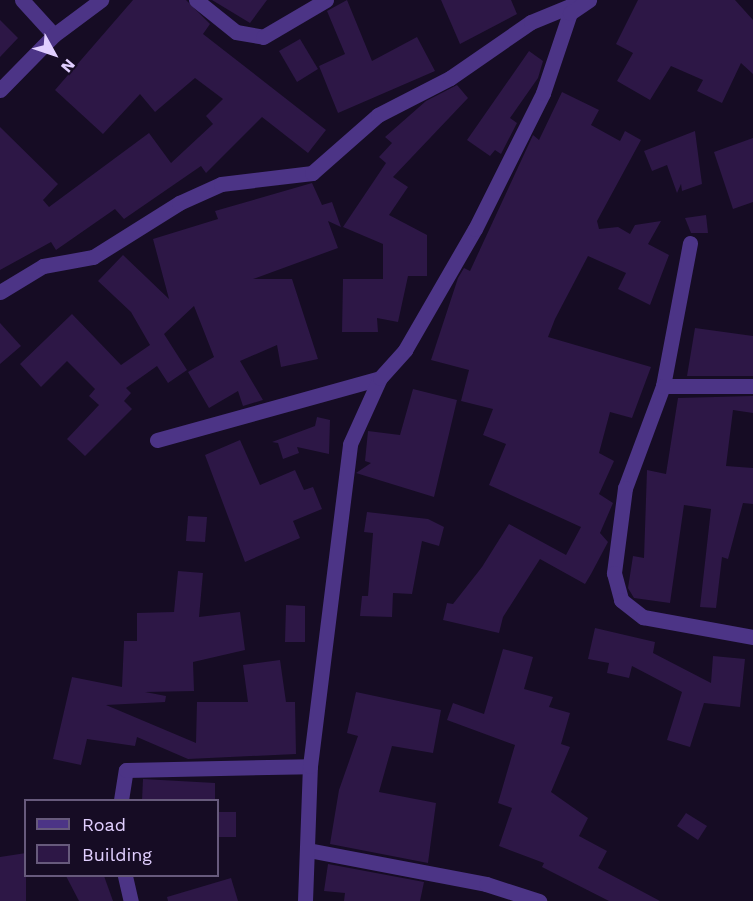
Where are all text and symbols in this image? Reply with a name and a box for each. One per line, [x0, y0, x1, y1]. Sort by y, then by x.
north arrow [24, 24, 84, 84]
text: N [57, 55, 79, 77]
legend [24, 799, 219, 877]
text: Road [82, 814, 126, 835]
text: Building [82, 844, 152, 865]

